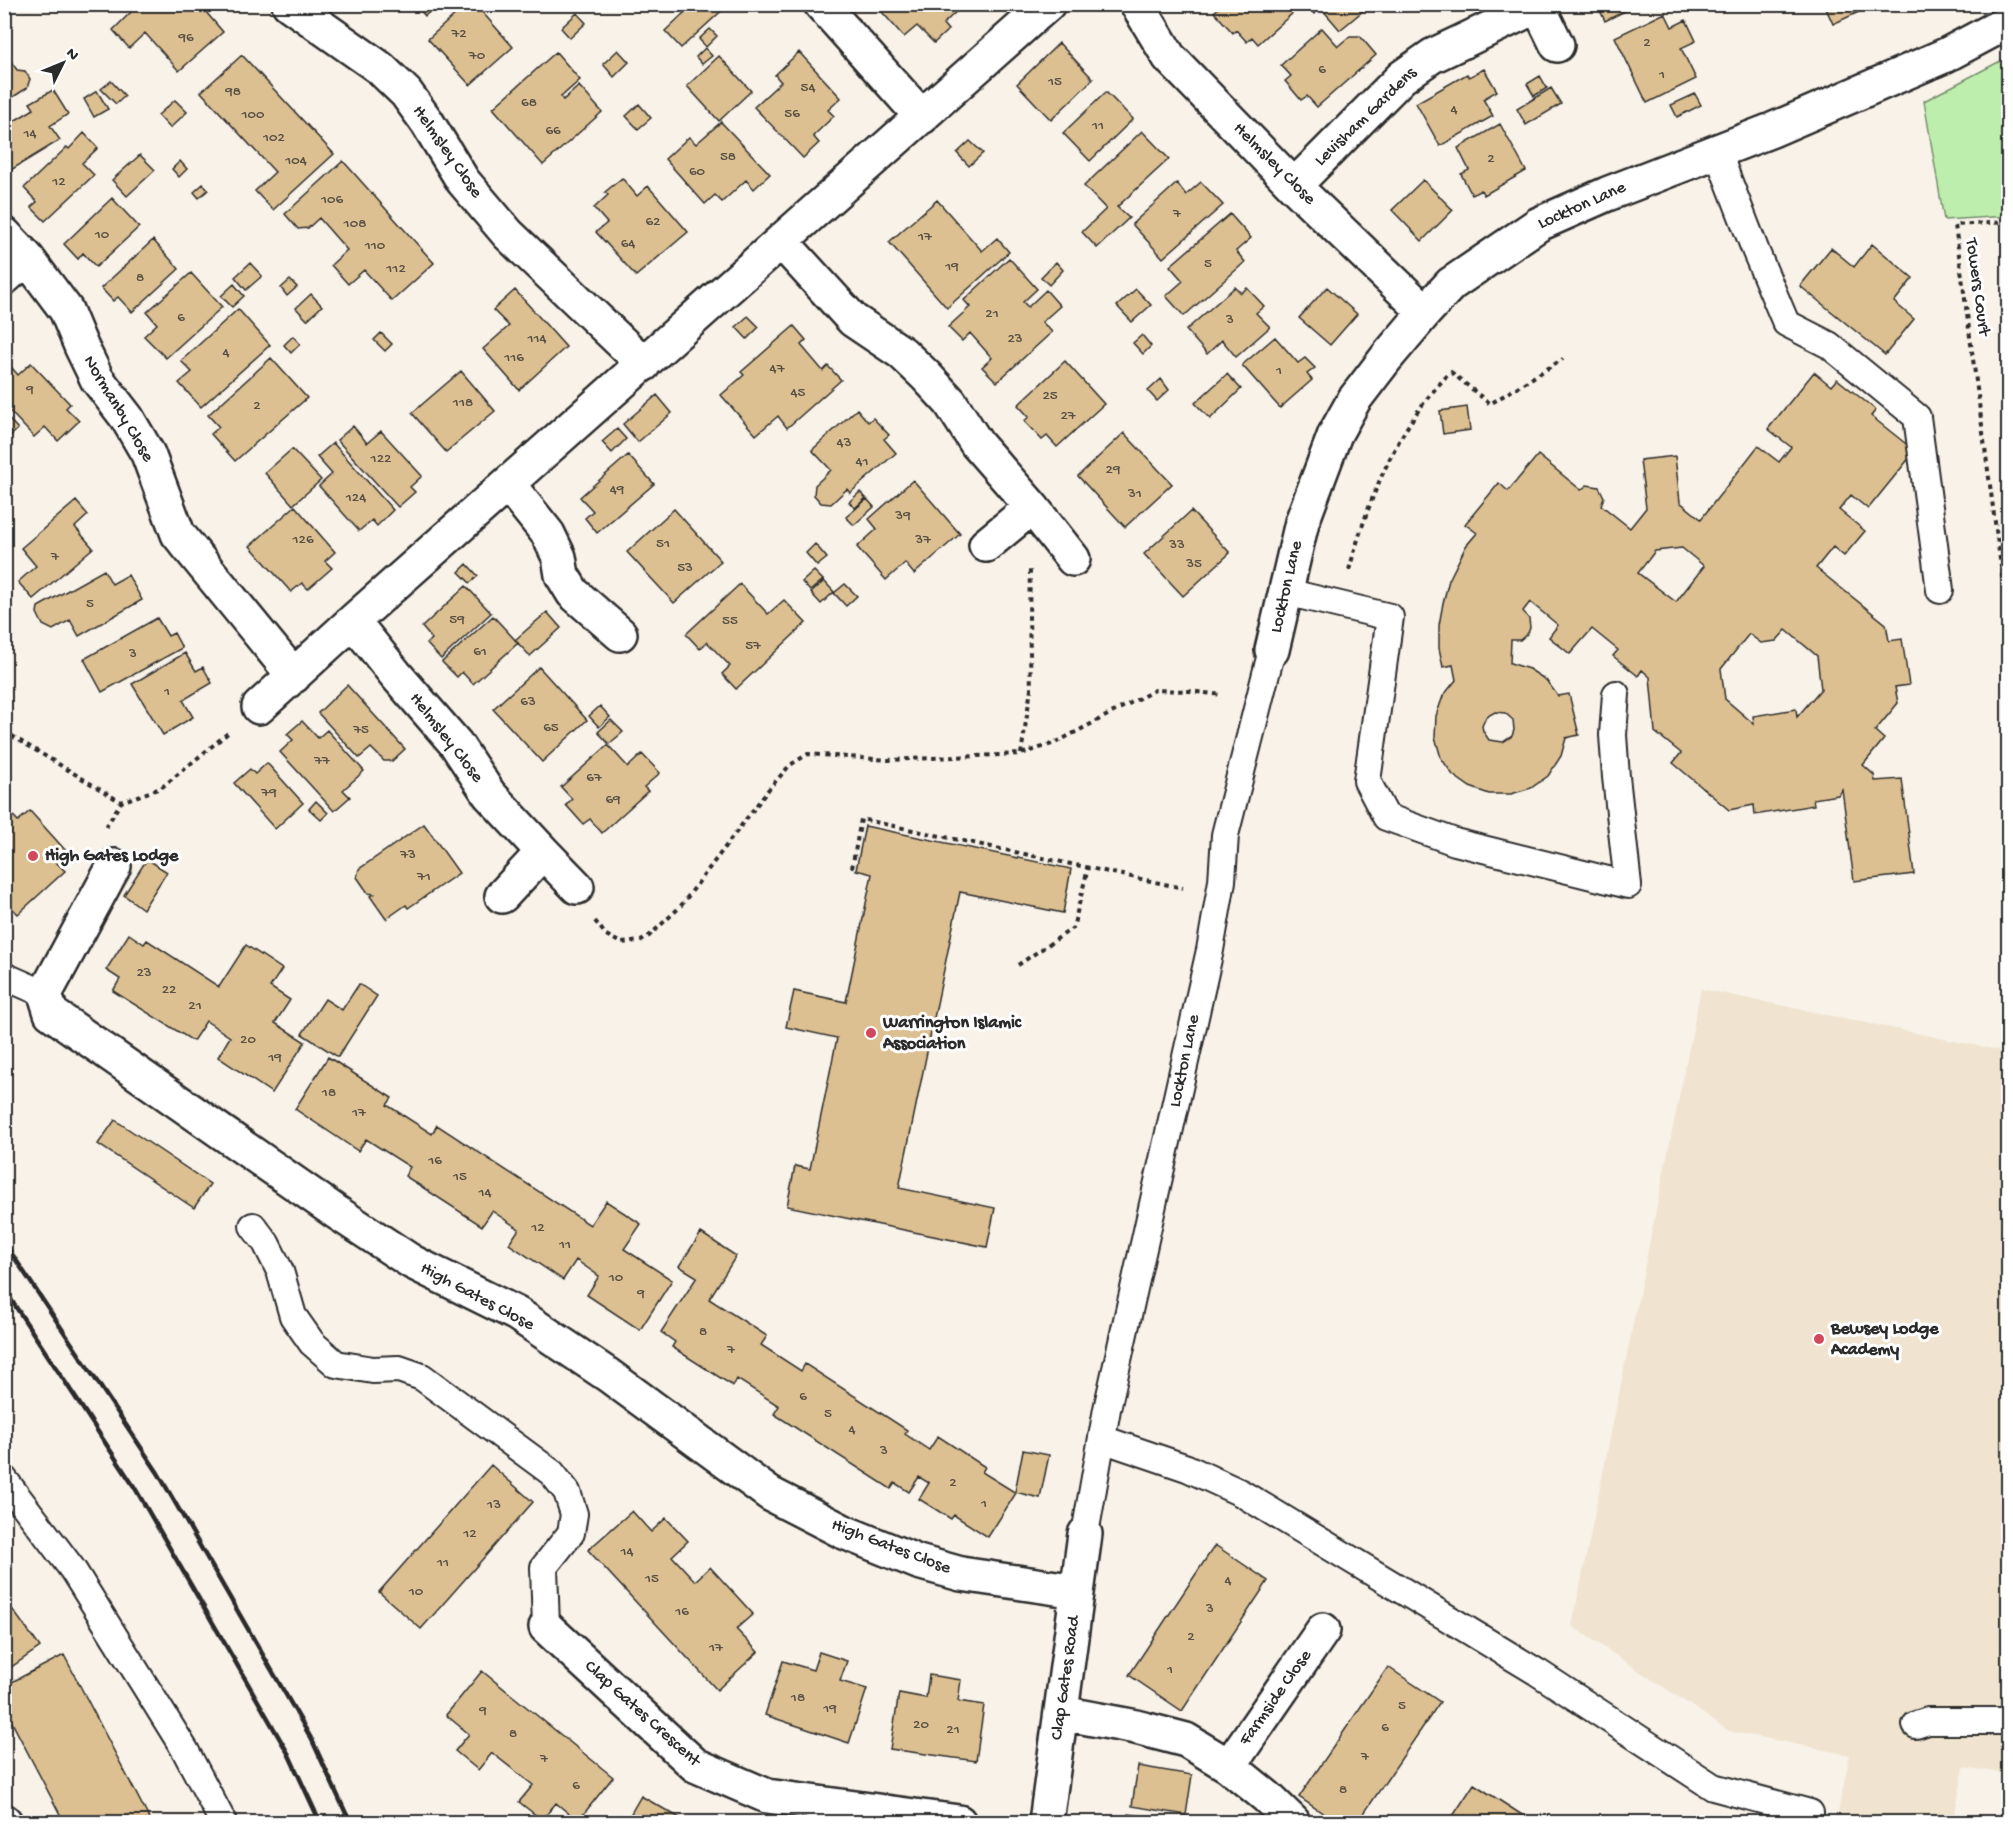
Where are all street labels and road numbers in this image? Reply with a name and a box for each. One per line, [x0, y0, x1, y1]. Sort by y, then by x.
street label: Levisham Gardens [1311, 62, 1422, 171]
street label: Helmsley Close [407, 102, 487, 203]
street label: Helmsley Close [1228, 118, 1320, 210]
street label: Lockton Lane [1535, 177, 1630, 235]
street label: Towers Court [1960, 236, 1994, 339]
street label: Normanby Close [78, 352, 158, 467]
street label: Lockton Lane [1266, 538, 1308, 635]
street label: Helmsley Close [404, 689, 488, 788]
street label: Lockton Lane [1165, 1012, 1205, 1109]
street label: High Gates Close [416, 1258, 538, 1336]
street label: High Gates Close [828, 1515, 954, 1580]
street label: Clap Gates Road [1047, 1613, 1085, 1741]
street label: Farmside Close [1235, 1646, 1317, 1751]
street label: Clap Gates Crescent [580, 1656, 706, 1773]

